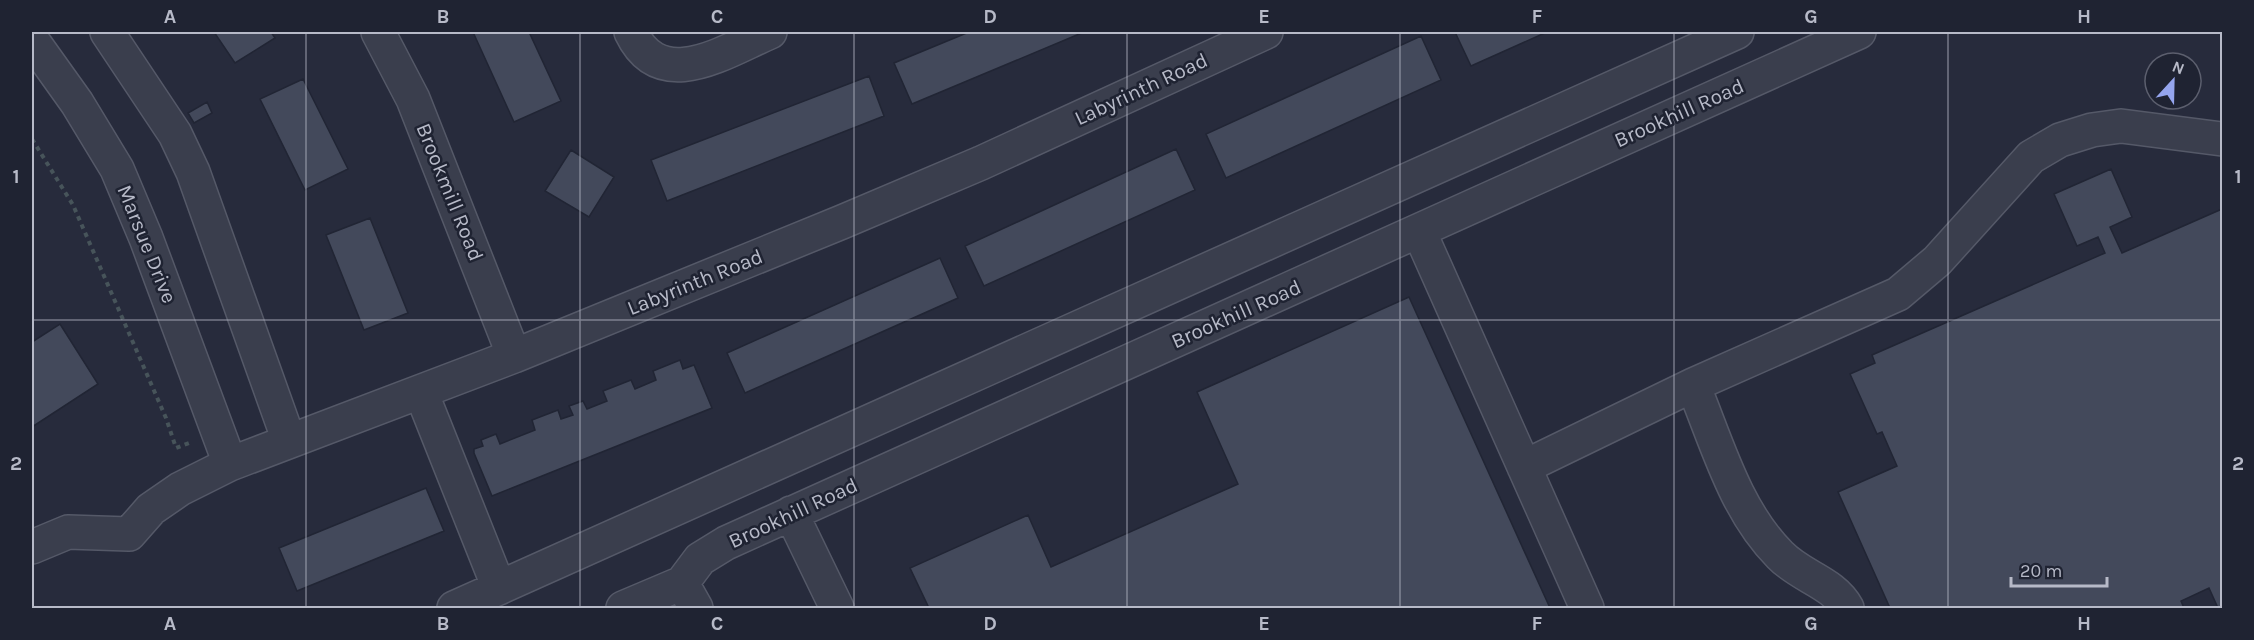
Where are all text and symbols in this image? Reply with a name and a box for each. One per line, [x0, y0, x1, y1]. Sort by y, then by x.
text: A [164, 5, 177, 28]
text: B [437, 5, 449, 28]
text: C [711, 5, 723, 28]
text: D [983, 5, 997, 28]
text: E [1258, 5, 1270, 28]
text: F [1532, 5, 1543, 28]
text: G [1804, 5, 1818, 28]
text: H [2077, 5, 2091, 28]
street label: Labyrinth Road [1071, 48, 1211, 130]
north arrow [2143, 51, 2203, 111]
text: N [2170, 57, 2187, 79]
street label: Brookhill Road [1610, 74, 1748, 152]
street label: Brookmill Road [411, 120, 489, 264]
text: 1 [12, 165, 20, 188]
text: 1 [2234, 165, 2242, 188]
street label: Marsue Drive [112, 181, 182, 307]
street label: Labyrinth Road [624, 244, 766, 320]
street label: Brookhill Road [1167, 275, 1305, 353]
text: 2 [10, 452, 22, 475]
text: 2 [2232, 452, 2244, 475]
street label: Brookhill Road [725, 473, 861, 553]
scale bar [2011, 550, 2107, 588]
text: 20 m [2020, 560, 2062, 582]
text: A [164, 612, 177, 635]
text: B [437, 612, 449, 635]
text: C [711, 612, 723, 635]
text: D [983, 612, 997, 635]
text: E [1258, 612, 1270, 635]
text: F [1532, 612, 1543, 635]
text: G [1804, 612, 1818, 635]
text: H [2077, 612, 2091, 635]

